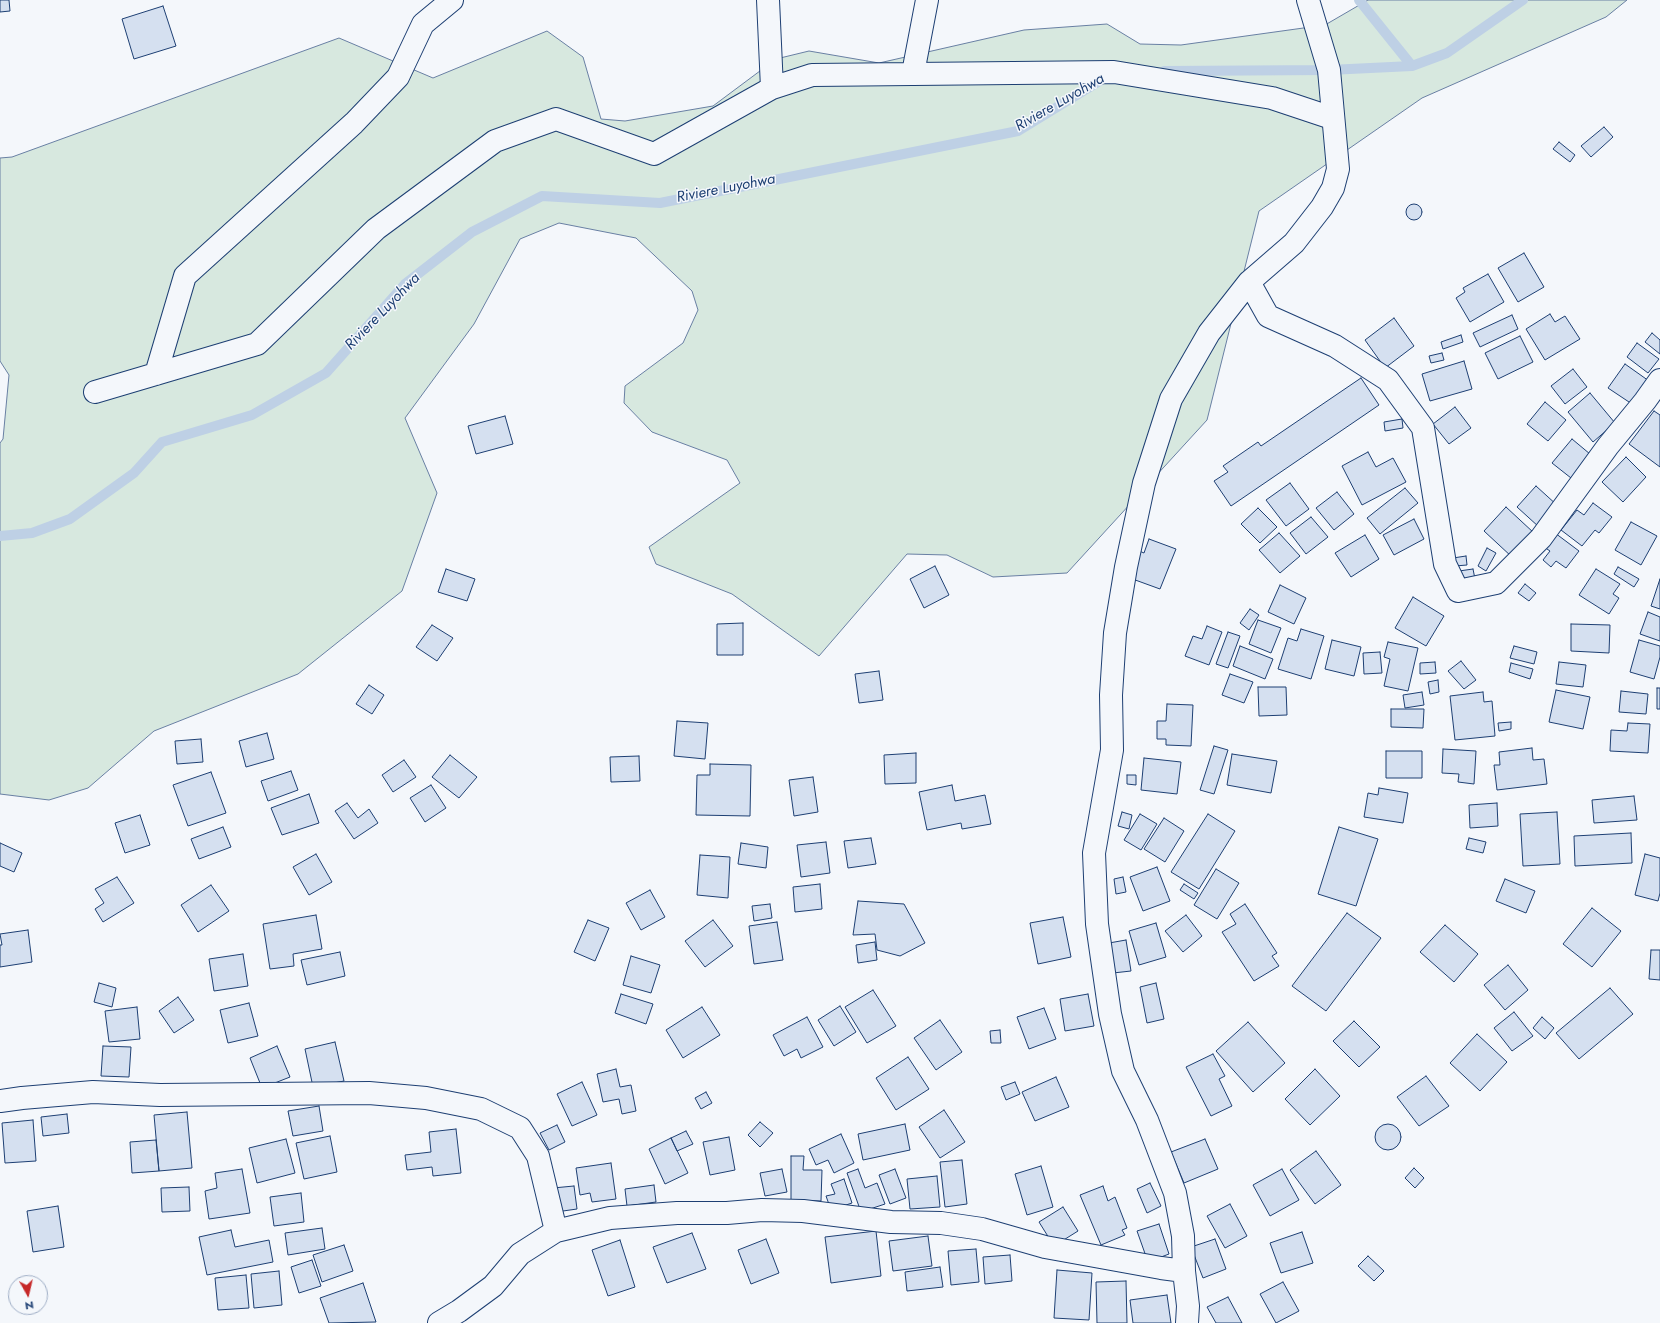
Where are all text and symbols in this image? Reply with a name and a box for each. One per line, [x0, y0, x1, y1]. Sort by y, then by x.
water label: Riviere Luyohwa [1012, 70, 1108, 136]
water label: Riviere Luyohwa [675, 171, 777, 207]
water label: Riviere Luyohwa [342, 270, 424, 354]
north arrow [8, 1275, 48, 1315]
text: N [24, 1297, 35, 1314]

